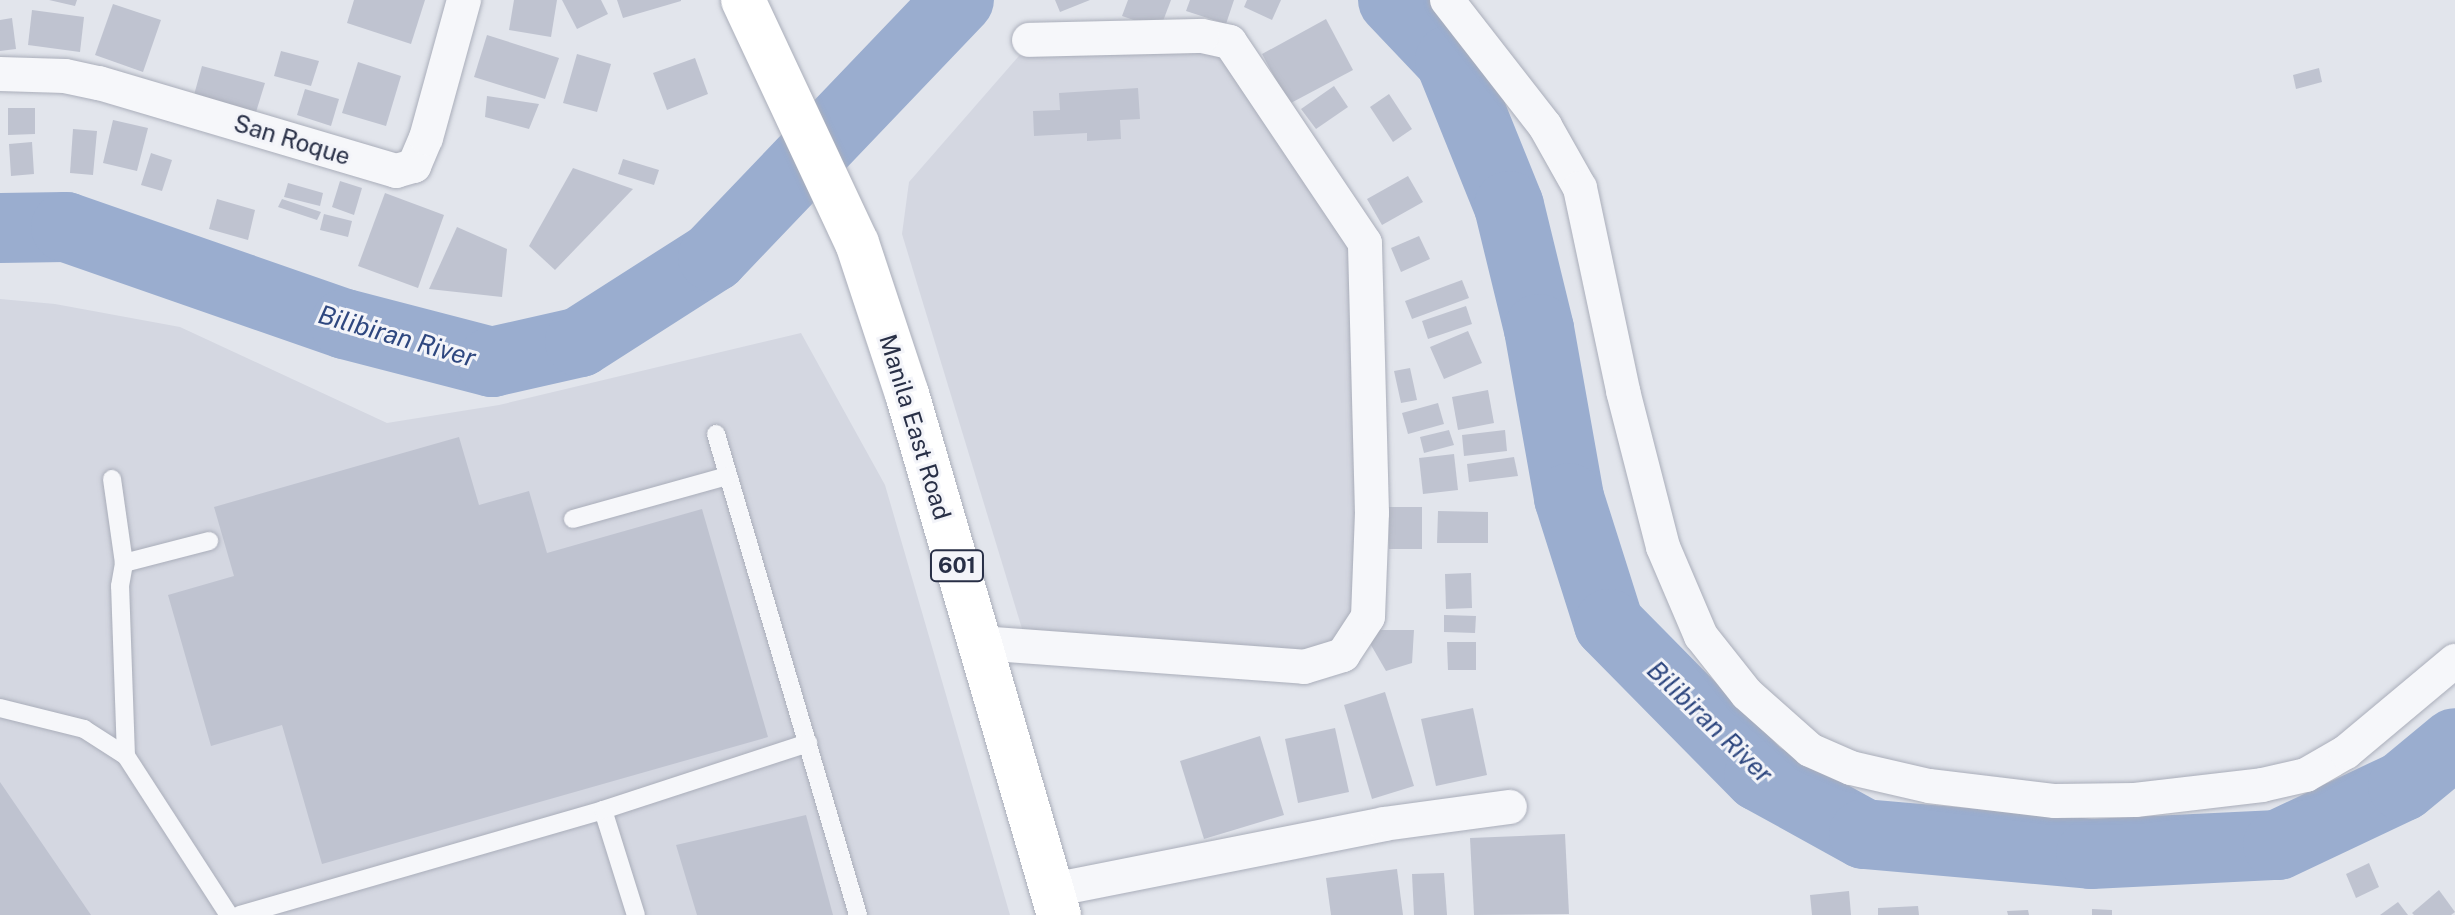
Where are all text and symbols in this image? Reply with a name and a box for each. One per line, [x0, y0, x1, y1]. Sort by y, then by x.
street label: San Roque [230, 109, 354, 171]
water label: Bilibiran River [315, 299, 479, 373]
street label: Manila East Road [873, 331, 957, 523]
road number: 601 [929, 548, 985, 584]
water label: Bilibiran River [1641, 654, 1779, 790]

